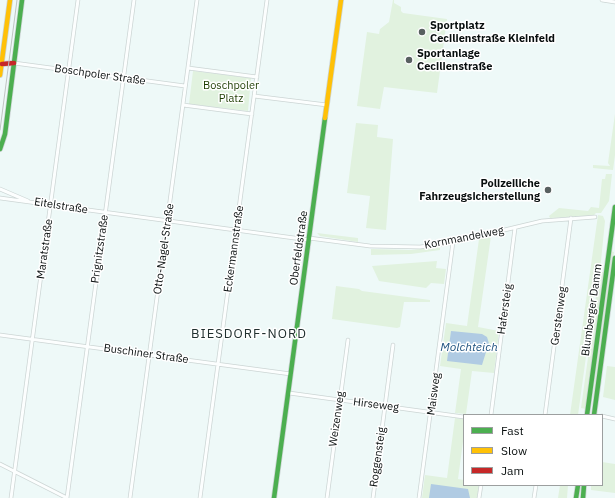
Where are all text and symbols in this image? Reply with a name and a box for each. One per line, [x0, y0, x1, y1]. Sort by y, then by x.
place label: Sportplatz Cecilienstraße Kleinfeld [430, 19, 555, 45]
marker: Sportplatz Cecilienstraße Kleinfeld [417, 27, 427, 37]
place label: Sportanlage Cecilienstraße [417, 47, 492, 73]
marker: Sportanlage Cecilienstraße [404, 55, 414, 65]
street label: Boschpoler Straße [54, 62, 146, 88]
park label: Boschpoler Platz [203, 79, 259, 105]
place label: Polizeiliche Fahrzeugsicherstellung [419, 177, 540, 203]
marker: Polizeiliche Fahrzeugsicherstellung [543, 185, 553, 195]
street label: Eitelstraße [33, 195, 89, 217]
street label: Otto-Nagel-Straße [151, 203, 177, 295]
street label: Eckermannstraße [221, 205, 247, 293]
street label: Oberfeldstraße [287, 210, 311, 286]
street label: Prignitzstraße [89, 214, 111, 284]
street label: Maratstraße [34, 218, 56, 280]
street label: Kornmandelweg [423, 224, 505, 252]
street label: Blumberger Damm [579, 263, 605, 357]
street label: Hafersteig [495, 283, 515, 335]
street label: Gerstenweg [548, 286, 570, 346]
district label: BIESDORF-NORD [191, 326, 307, 342]
water label: Molchteich [440, 341, 498, 355]
street label: Buschiner Straße [103, 342, 189, 366]
street label: Maisweg [424, 372, 444, 416]
street label: Weizenweg [327, 390, 347, 448]
street label: Hirseweg [352, 396, 400, 414]
legend [463, 414, 603, 486]
text: Fast [501, 423, 524, 438]
street label: Roggensteig [367, 426, 389, 488]
text: Slow [501, 443, 527, 458]
text: Jam [501, 463, 524, 478]

